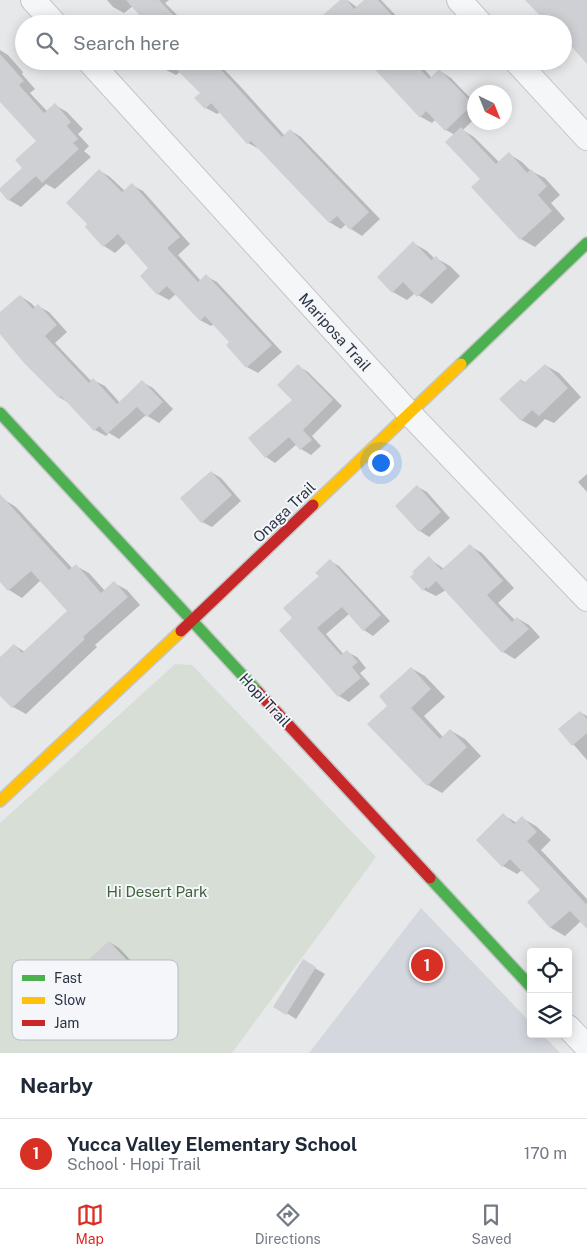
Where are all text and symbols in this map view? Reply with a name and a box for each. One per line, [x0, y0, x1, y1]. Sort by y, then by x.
search box [15, 15, 572, 70]
icon: search [33, 29, 61, 57]
text: Search here [73, 32, 180, 54]
north arrow [467, 85, 512, 130]
street label: Mariposa Trail [296, 290, 374, 374]
your location [368, 450, 394, 476]
street label: Onaga Trail [249, 478, 319, 546]
street label: Hopi Trail [236, 670, 294, 730]
park label: Hi Desert Park [107, 883, 207, 900]
pin: 1 [411, 946, 443, 984]
map controls [527, 948, 572, 1038]
button: locate [527, 948, 572, 993]
legend [12, 960, 178, 1040]
text: Fast [54, 970, 82, 986]
text: Slow [54, 992, 86, 1008]
button: layers [527, 993, 572, 1038]
text: Jam [54, 1015, 79, 1031]
text: Nearby [20, 1073, 93, 1098]
text: Yucca Valley Elementary School [67, 1133, 357, 1155]
text: 1 [33, 1144, 39, 1163]
text: 170 m [524, 1144, 567, 1163]
text: School · Hopi Trail [67, 1155, 201, 1174]
tab: Map [75, 1201, 104, 1247]
tab: Directions [255, 1201, 321, 1247]
tab: Saved [471, 1201, 512, 1247]

